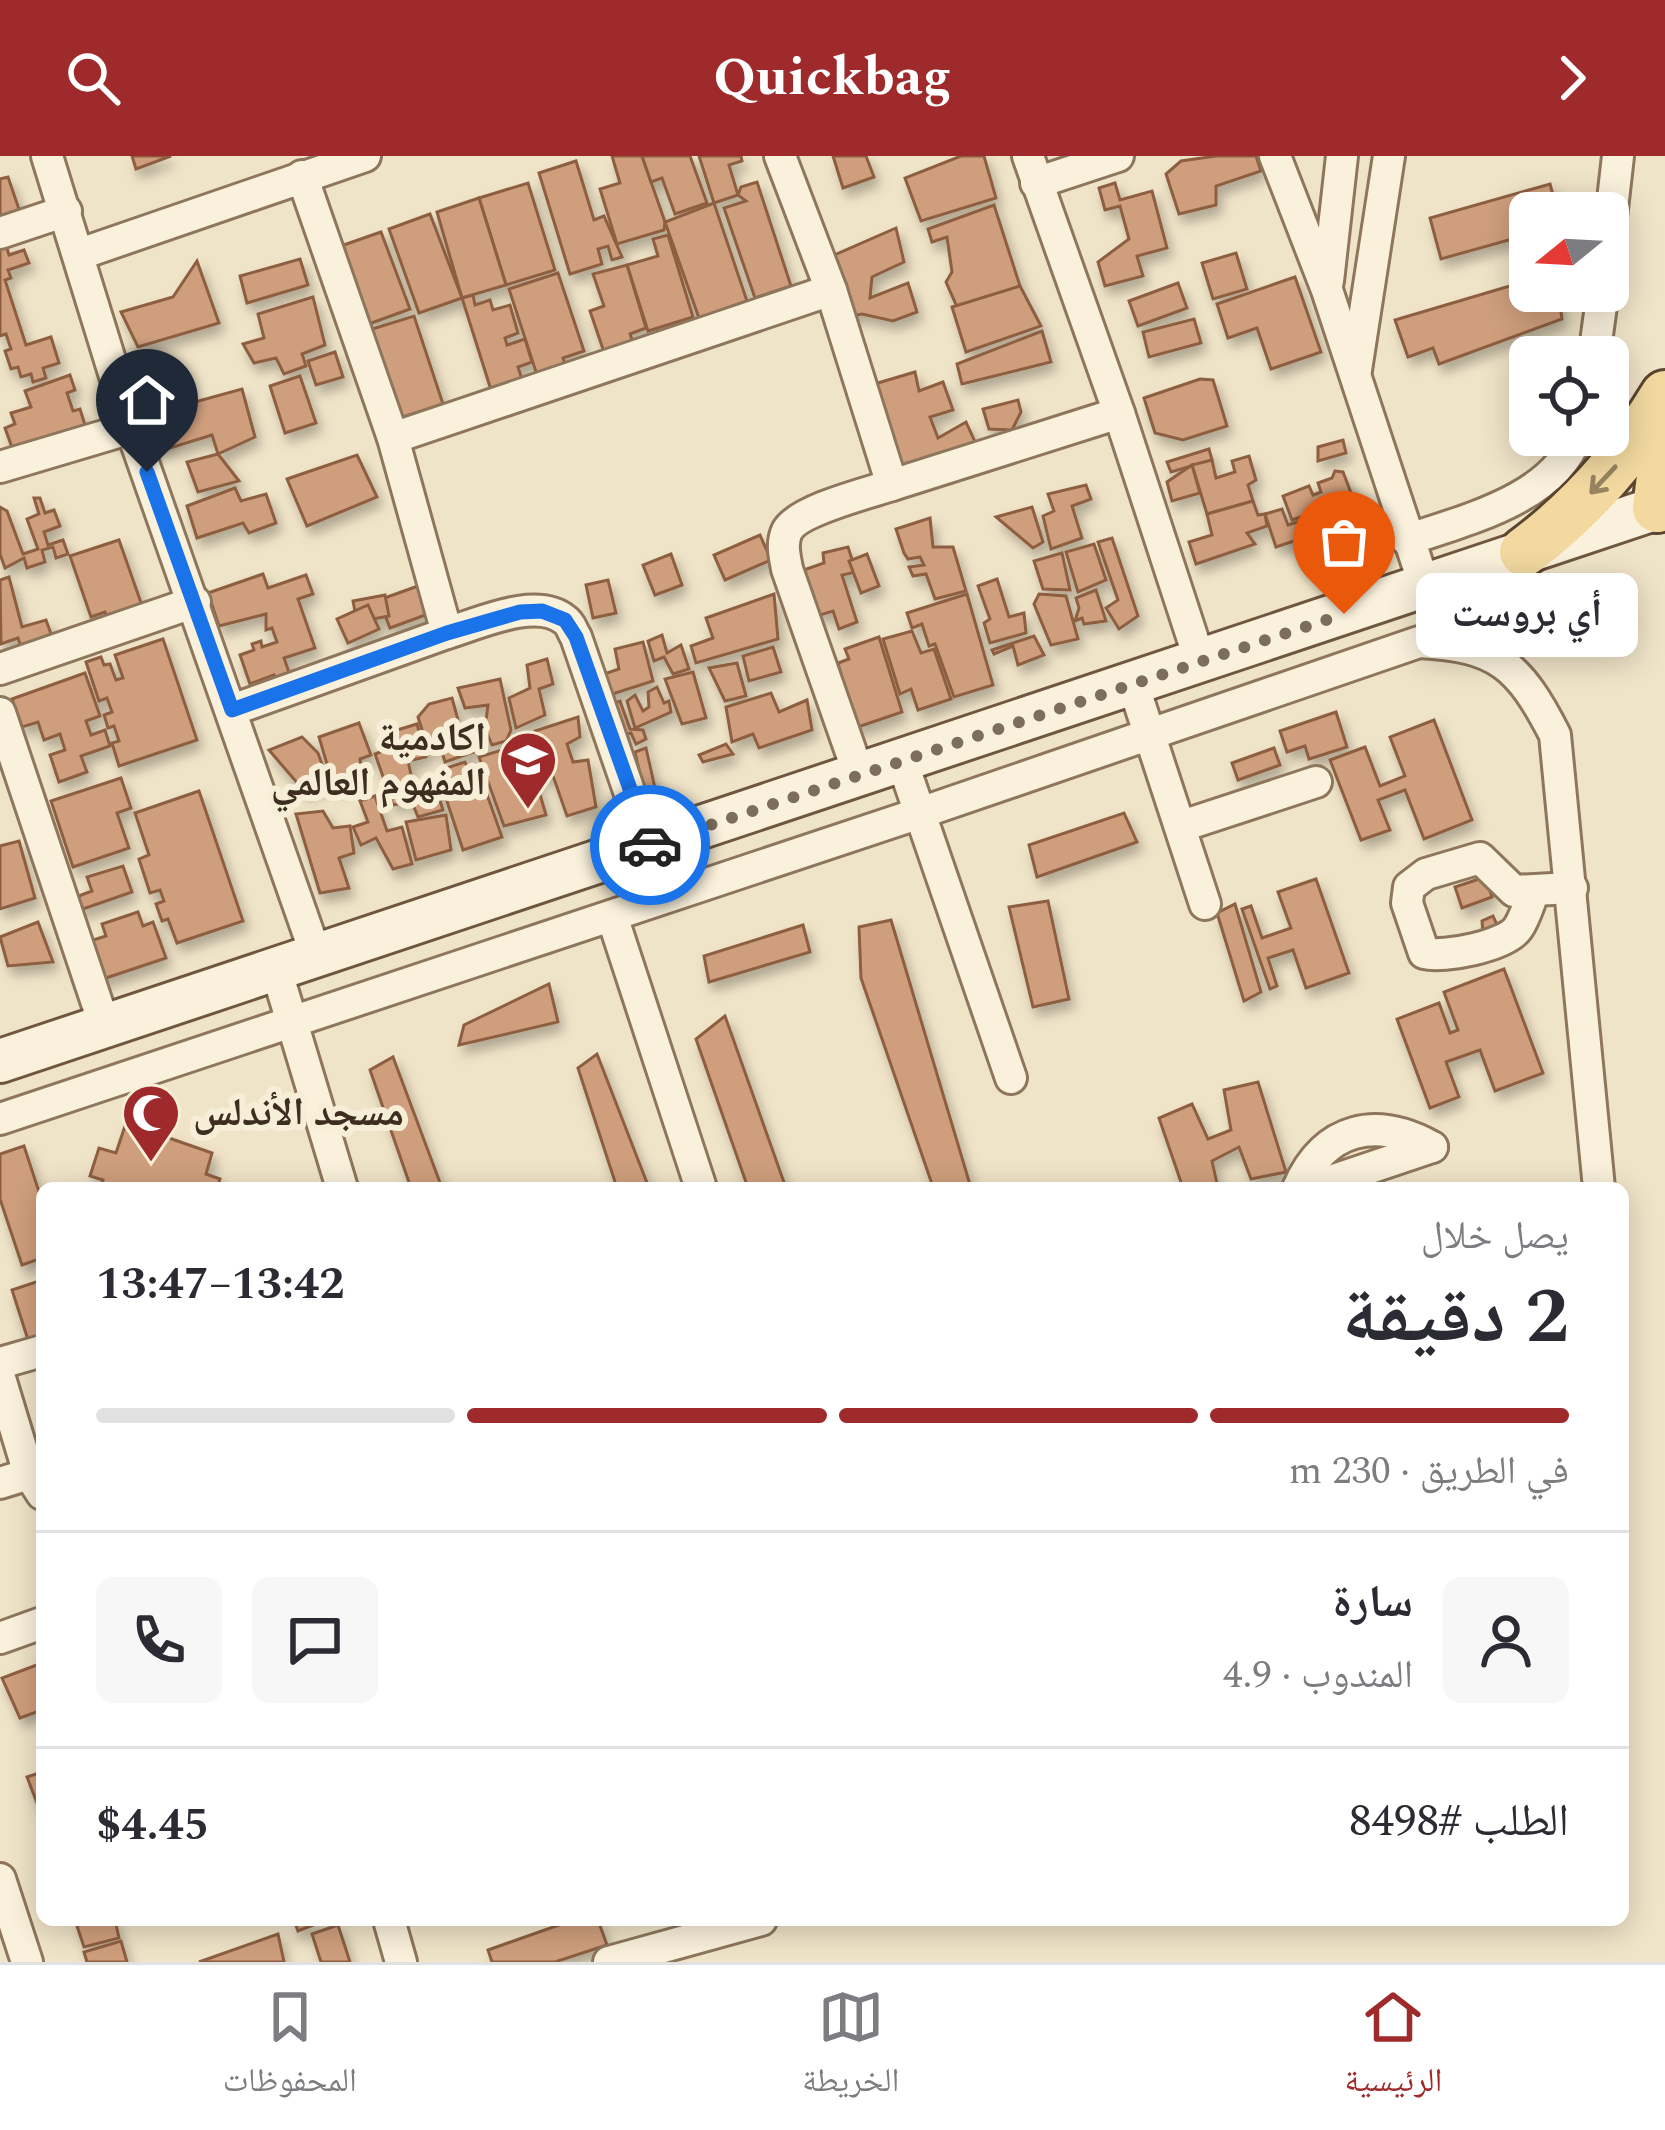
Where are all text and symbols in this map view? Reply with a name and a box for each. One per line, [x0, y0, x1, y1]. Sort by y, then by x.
text: Quickbag [713, 37, 952, 119]
icon: search [60, 45, 126, 111]
icon: forward [1539, 45, 1605, 111]
north arrow [1509, 192, 1629, 312]
map controls [1509, 192, 1629, 456]
button: locate [1509, 336, 1629, 456]
pin [96, 349, 198, 472]
icon: home [114, 367, 180, 433]
one-way arrow [1589, 465, 1617, 495]
pin [1293, 491, 1395, 614]
icon: bag [1311, 509, 1377, 575]
callout: أي بروست [1416, 572, 1638, 656]
text: أي بروست [1452, 585, 1602, 644]
place label: اكادمية المفهوم العالمي [271, 709, 486, 813]
school or university icon: اكادمية المفهوم العالمي [497, 729, 559, 811]
courier [590, 785, 710, 905]
icon: car [617, 812, 683, 878]
mosque icon: مسجد الأندلس [120, 1082, 182, 1164]
place label: مسجد الأندلس [193, 1084, 404, 1143]
text: يصل خلال [1421, 1207, 1569, 1266]
text: 13:42–13:47 [96, 1250, 345, 1319]
text: 2 دقيقة [1342, 1258, 1569, 1377]
text: في الطريق · 230 m [1289, 1442, 1569, 1501]
text: سارة [1332, 1568, 1413, 1637]
button: phone [96, 1577, 222, 1703]
button: chat [252, 1577, 378, 1703]
button: person [1443, 1577, 1569, 1703]
text: المندوب · 4.9 [1223, 1646, 1413, 1705]
text: الطلب #8498 [1349, 1787, 1569, 1856]
text: $4.45 [96, 1791, 209, 1860]
tab: المحفوظات [223, 1984, 357, 2112]
tab: الخريطة [802, 1984, 899, 2112]
tab: الرئيسية [1345, 1984, 1442, 2112]

